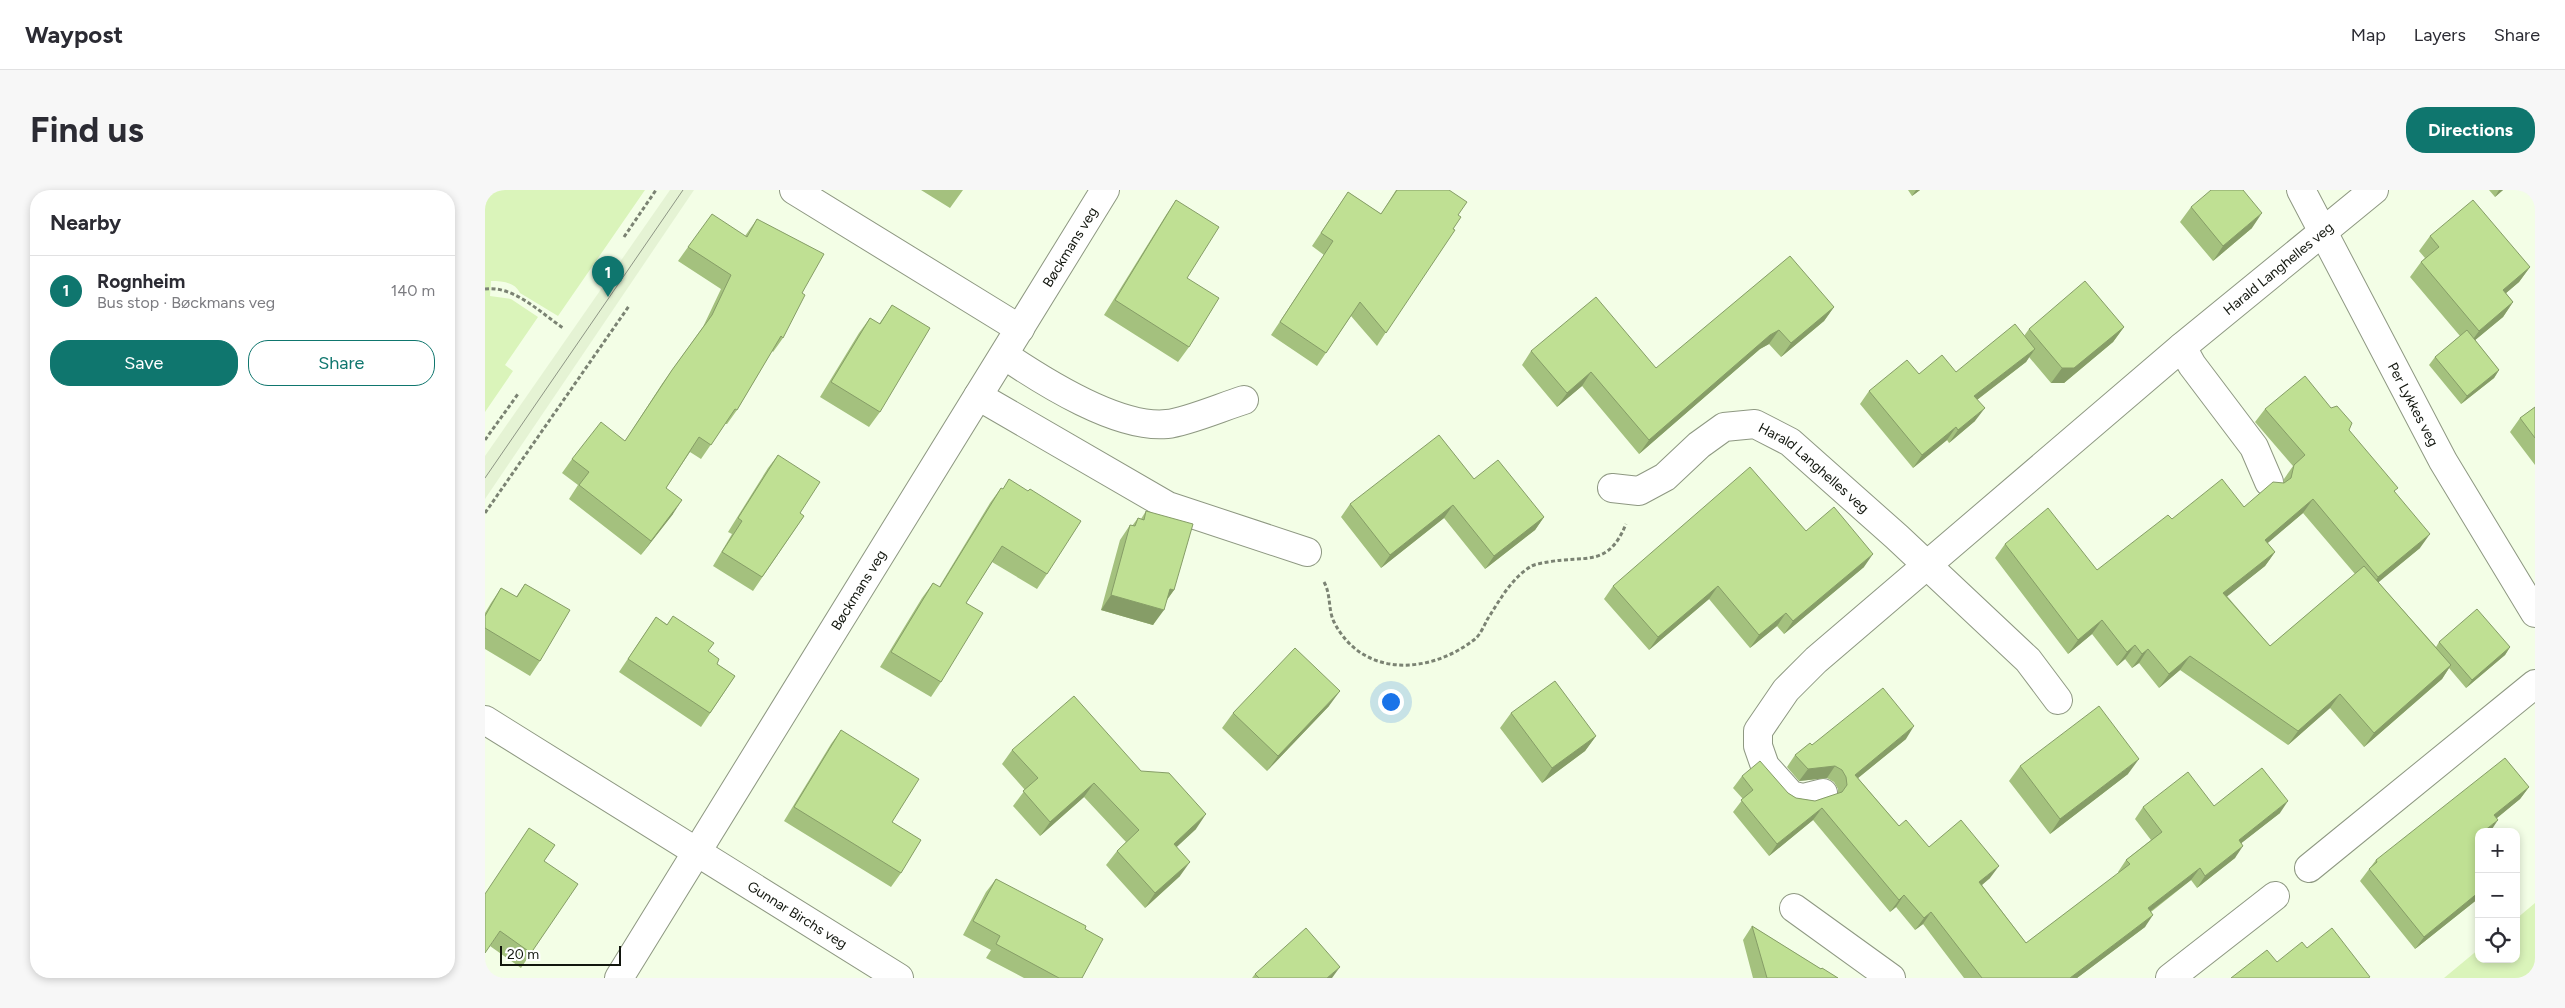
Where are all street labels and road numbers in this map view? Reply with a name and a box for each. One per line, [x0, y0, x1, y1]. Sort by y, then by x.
street label: Bøckmans veg [1039, 204, 1101, 290]
street label: Harald Langhelles veg [2220, 218, 2337, 318]
street label: Per Lykkes veg [2384, 359, 2442, 449]
street label: Harald Langhelles veg [1756, 419, 1873, 517]
street label: Bøckmans veg [827, 547, 889, 633]
street label: Gunnar Birchs veg [744, 877, 850, 952]

